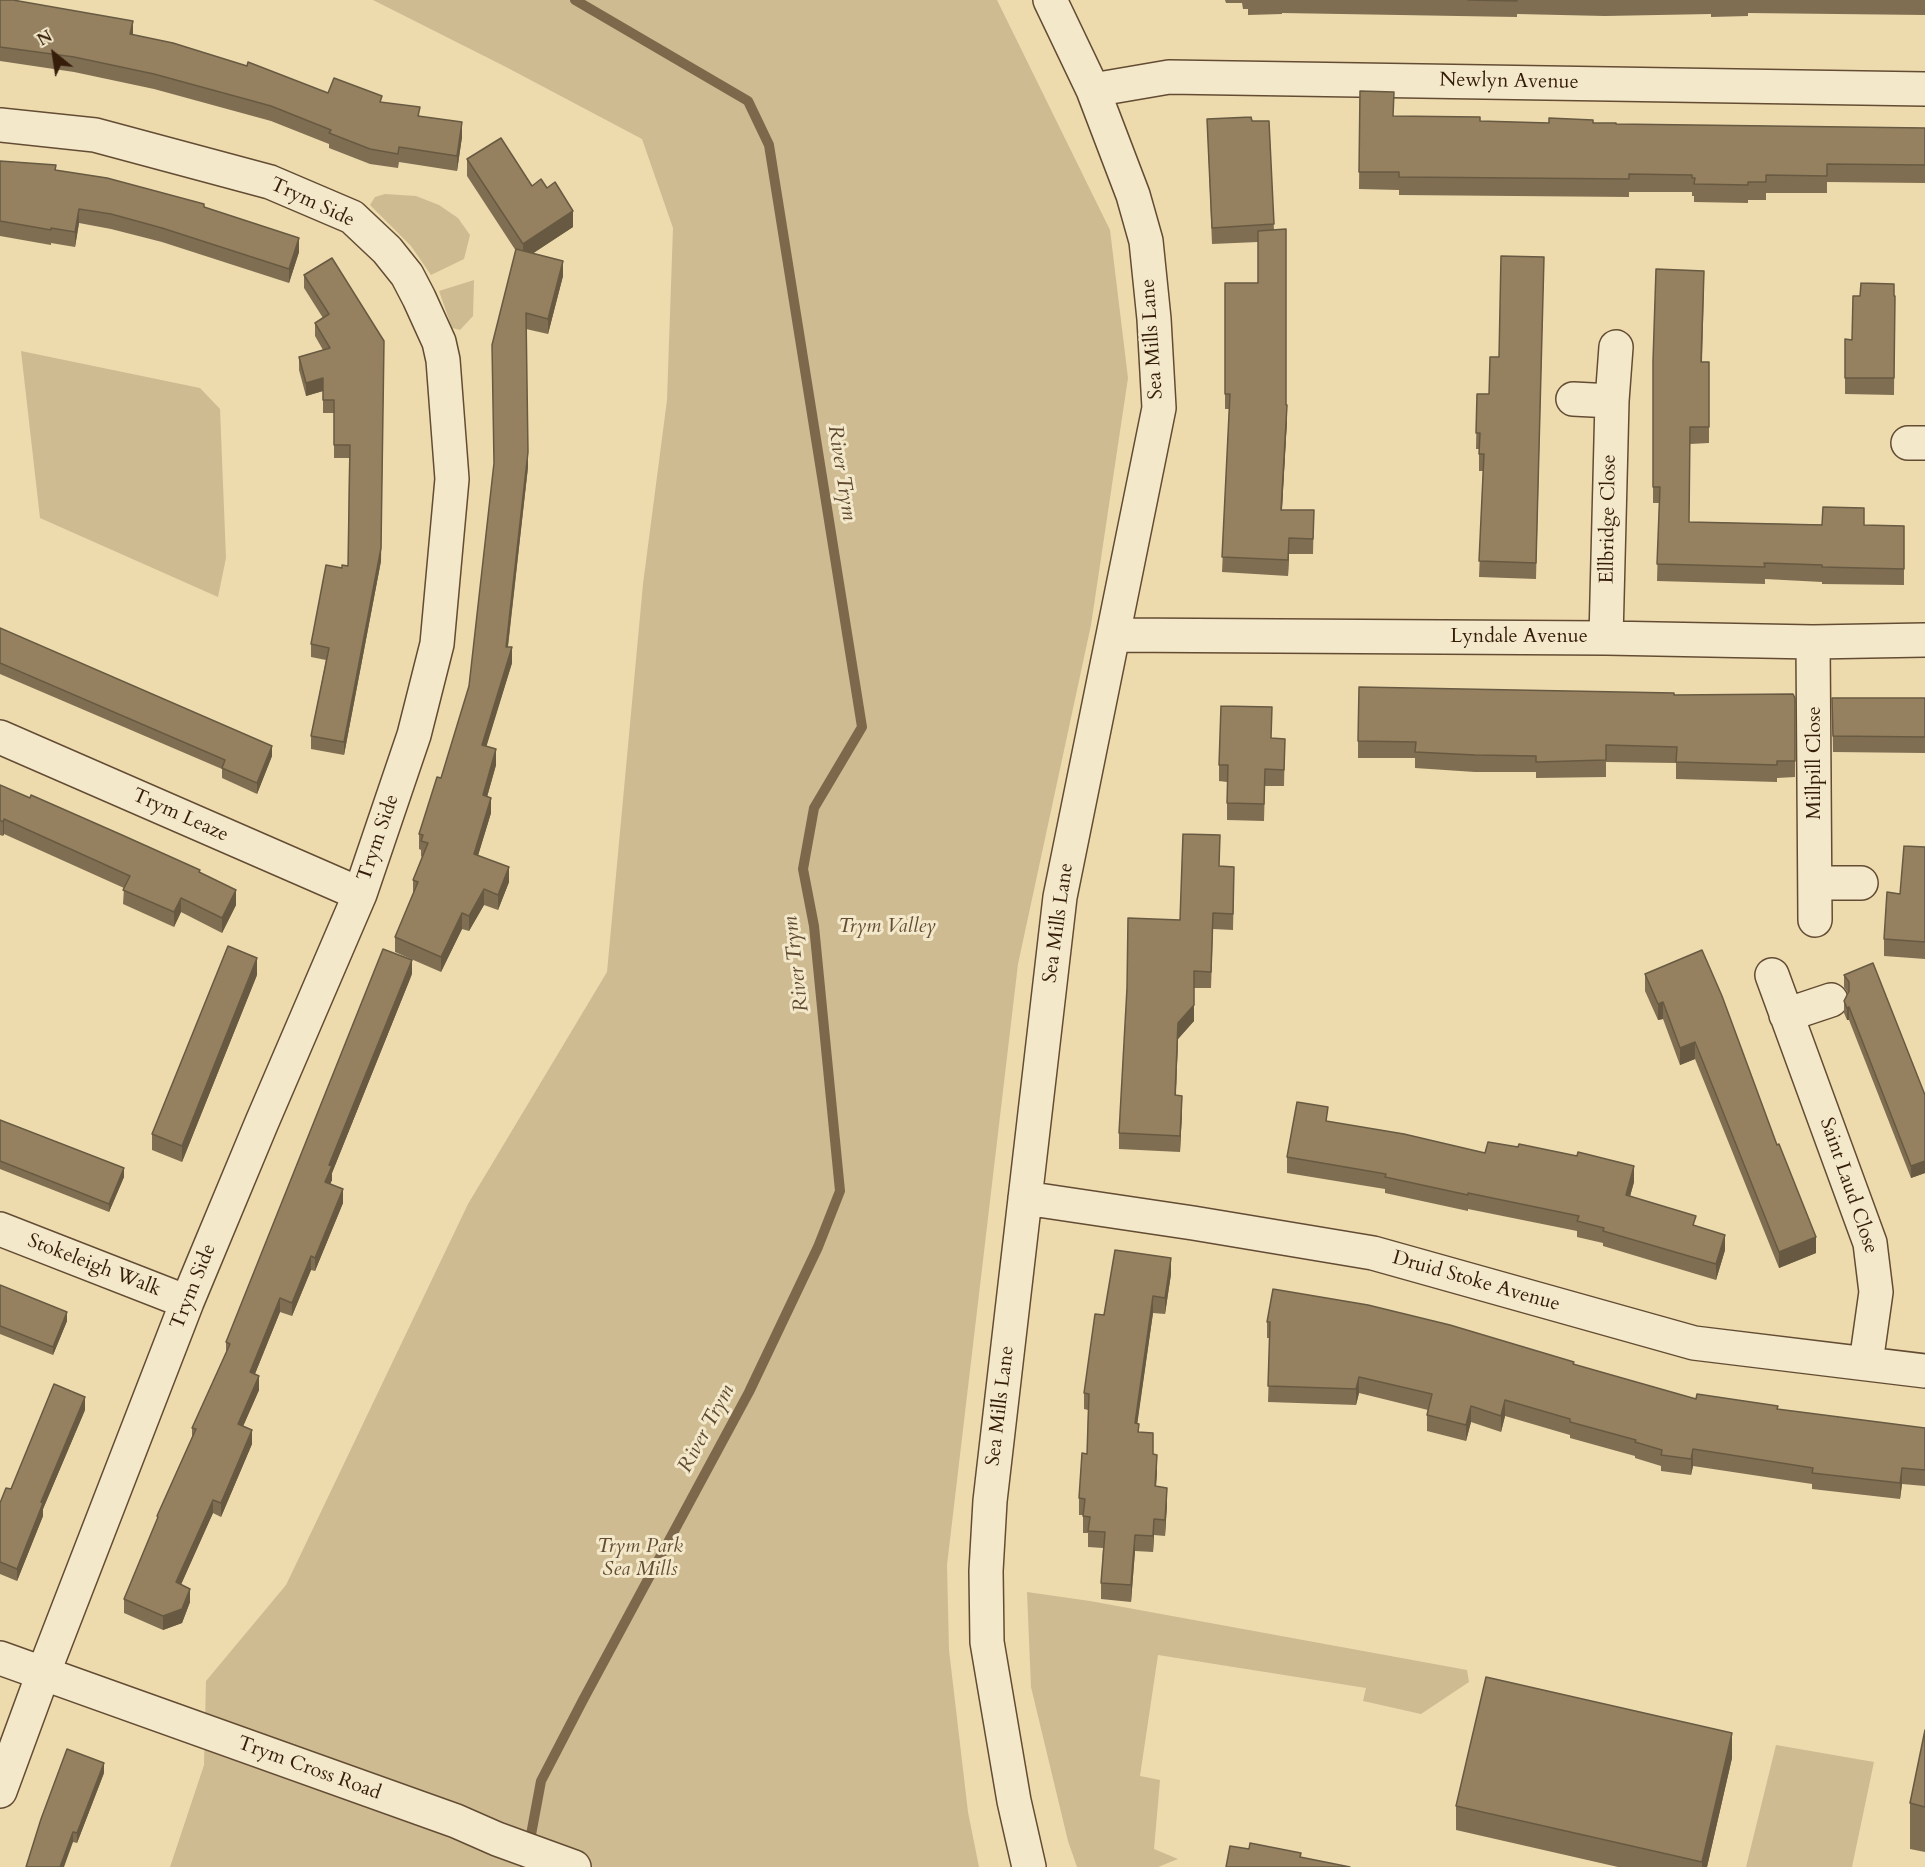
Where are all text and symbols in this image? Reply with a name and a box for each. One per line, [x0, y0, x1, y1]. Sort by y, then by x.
north arrow [24, 24, 84, 84]
text: N [33, 25, 57, 51]
street label: Newlyn Avenue [1439, 69, 1579, 95]
street label: Trym Side [266, 173, 358, 233]
street label: Sea Mills Lane [1137, 278, 1169, 400]
water label: River Trym [821, 423, 861, 523]
street label: Ellbridge Close [1596, 454, 1622, 584]
street label: Lyndale Avenue [1450, 625, 1588, 649]
street label: Millpill Close [1803, 706, 1827, 820]
street label: Trym Leaze [128, 784, 232, 848]
street label: Trym Side [353, 791, 405, 885]
street label: Sea Mills Lane [1039, 861, 1079, 985]
water label: River Trym [779, 915, 815, 1013]
park label: Trym Valley [838, 915, 936, 939]
street label: Saint Laud Close [1814, 1115, 1882, 1257]
street label: Stokeleigh Walk [24, 1230, 164, 1302]
street label: Trym Side [166, 1241, 222, 1333]
street label: Druid Stoke Avenue [1389, 1247, 1563, 1317]
street label: Sea Mills Lane [982, 1344, 1020, 1468]
water label: River Trym [673, 1381, 741, 1477]
park label: Trym Park Sea Mills [597, 1535, 683, 1582]
street label: Trym Cross Road [234, 1732, 384, 1806]

